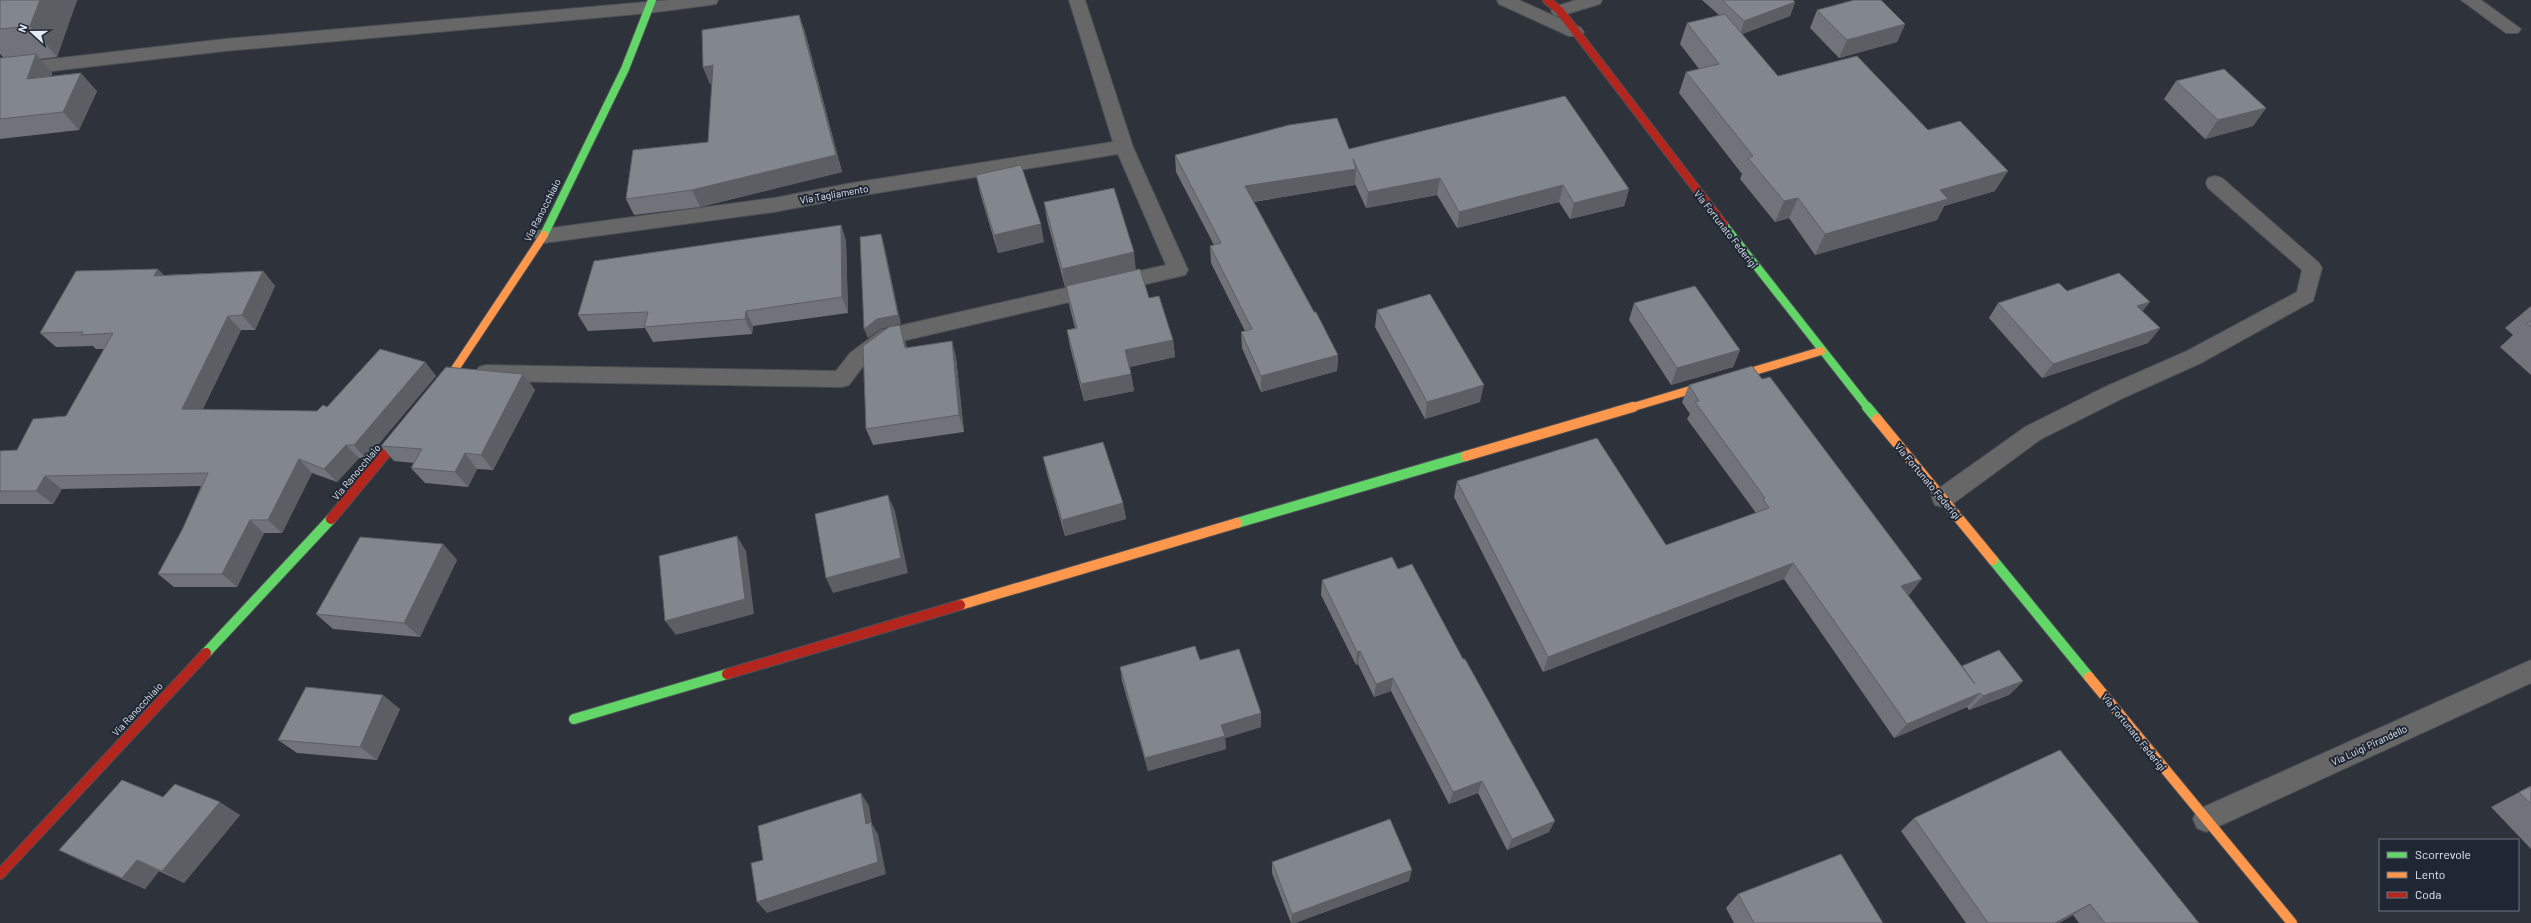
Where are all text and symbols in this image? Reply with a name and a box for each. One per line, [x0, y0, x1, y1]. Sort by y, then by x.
north arrow [12, 12, 52, 52]
text: N [15, 22, 30, 34]
street label: Via Ranocchiaio [521, 177, 563, 243]
street label: Via Tagliamento [799, 182, 869, 206]
street label: Via Fortunato Federigi [1692, 187, 1760, 271]
street label: Via Fortunato Federigi [1893, 440, 1963, 522]
street label: Via Ranocchiaio [329, 442, 383, 502]
street label: Via Ranocchiaio [109, 680, 165, 738]
street label: Via Fortunato Federigi [2099, 691, 2169, 773]
street label: Via Luigi Pirandello [2329, 722, 2409, 768]
legend [2379, 839, 2519, 911]
text: Scorrevole [2415, 847, 2471, 861]
text: Lento [2415, 867, 2445, 881]
text: Coda [2415, 887, 2442, 901]

